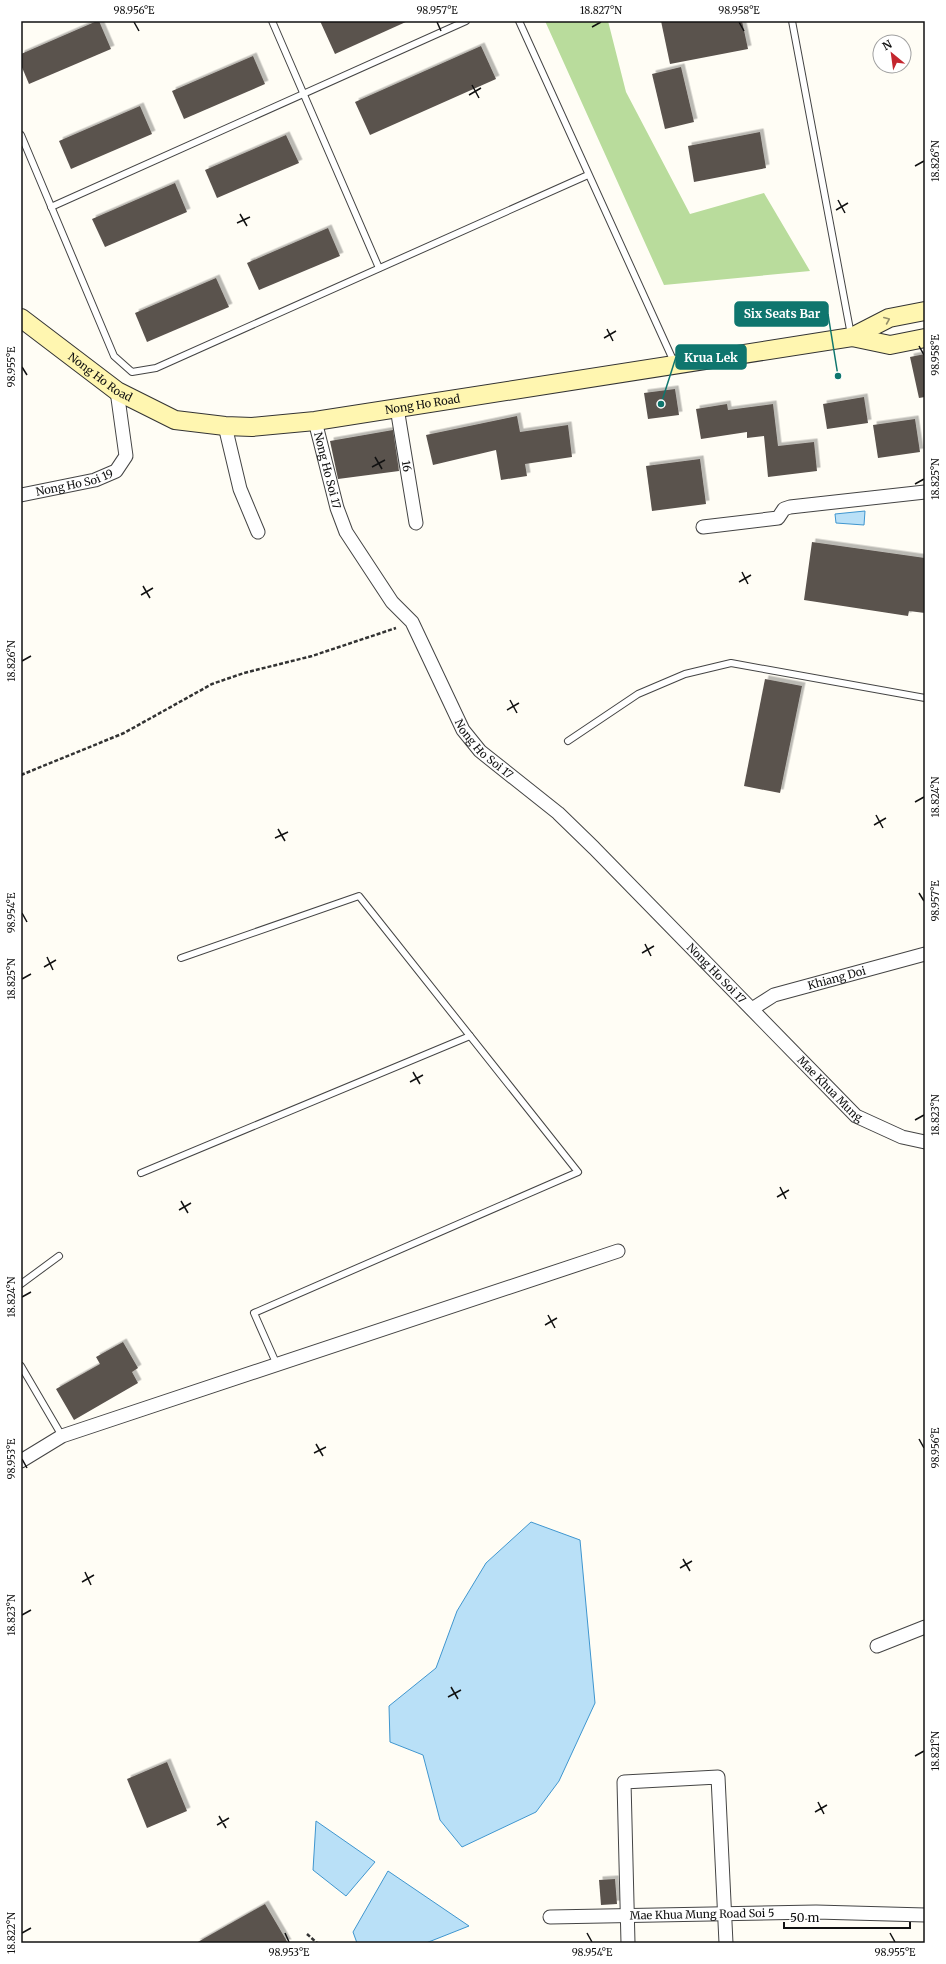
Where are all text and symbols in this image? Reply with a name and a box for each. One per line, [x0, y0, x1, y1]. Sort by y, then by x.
text: 98.956°E [114, 4, 155, 17]
text: 98.957°E [416, 4, 458, 17]
text: 18.827°N [580, 4, 622, 17]
text: 98.958°E [718, 4, 760, 17]
north arrow [872, 34, 912, 74]
text: N [880, 37, 895, 53]
text: 18.826°N [929, 140, 942, 182]
callout: Six Seats Bar [735, 302, 828, 326]
text: Six Seats Bar [744, 306, 821, 321]
one-way arrow [883, 316, 890, 324]
text: 98.958°E [929, 334, 942, 376]
callout: Krua Lek [676, 345, 746, 369]
text: 98.955°E [5, 346, 18, 387]
street label: Nong Ho Road [65, 349, 135, 405]
text: Krua Lek [684, 350, 738, 365]
street label: Nong Ho Road [384, 391, 461, 417]
street label: Nong Ho Soi 17 [311, 431, 344, 510]
text: 18.825°N [929, 458, 942, 500]
street label: 16 [399, 460, 414, 473]
street label: Nong Ho Soi 19 [35, 466, 116, 499]
text: 18.826°N [5, 640, 18, 682]
street label: Nong Ho Soi 17 [452, 717, 516, 782]
text: 18.824°N [929, 776, 942, 818]
text: 98.957°E [929, 880, 942, 922]
text: 98.954°E [5, 892, 18, 933]
street label: Nong Ho Soi 17 [684, 940, 749, 1006]
text: 18.825°N [5, 958, 18, 1000]
street label: Khiang Doi [806, 963, 868, 993]
street label: Mae Khua Mung [794, 1053, 865, 1125]
text: 18.823°N [929, 1094, 942, 1136]
text: 18.824°N [5, 1276, 18, 1318]
text: 98.956°E [929, 1427, 942, 1468]
text: 98.953°E [5, 1438, 18, 1479]
text: 18.823°N [5, 1594, 18, 1636]
text: 18.821°N [929, 1731, 942, 1771]
scale bar [784, 1904, 910, 1930]
street label: Mae Khua Mung Road Soi 5 [630, 1906, 774, 1923]
text: 50 m [790, 1910, 819, 1925]
text: 18.822°N [5, 1912, 18, 1954]
text: 98.953°E [269, 1946, 310, 1959]
text: 98.954°E [572, 1946, 613, 1959]
text: 98.955°E [875, 1946, 916, 1959]

